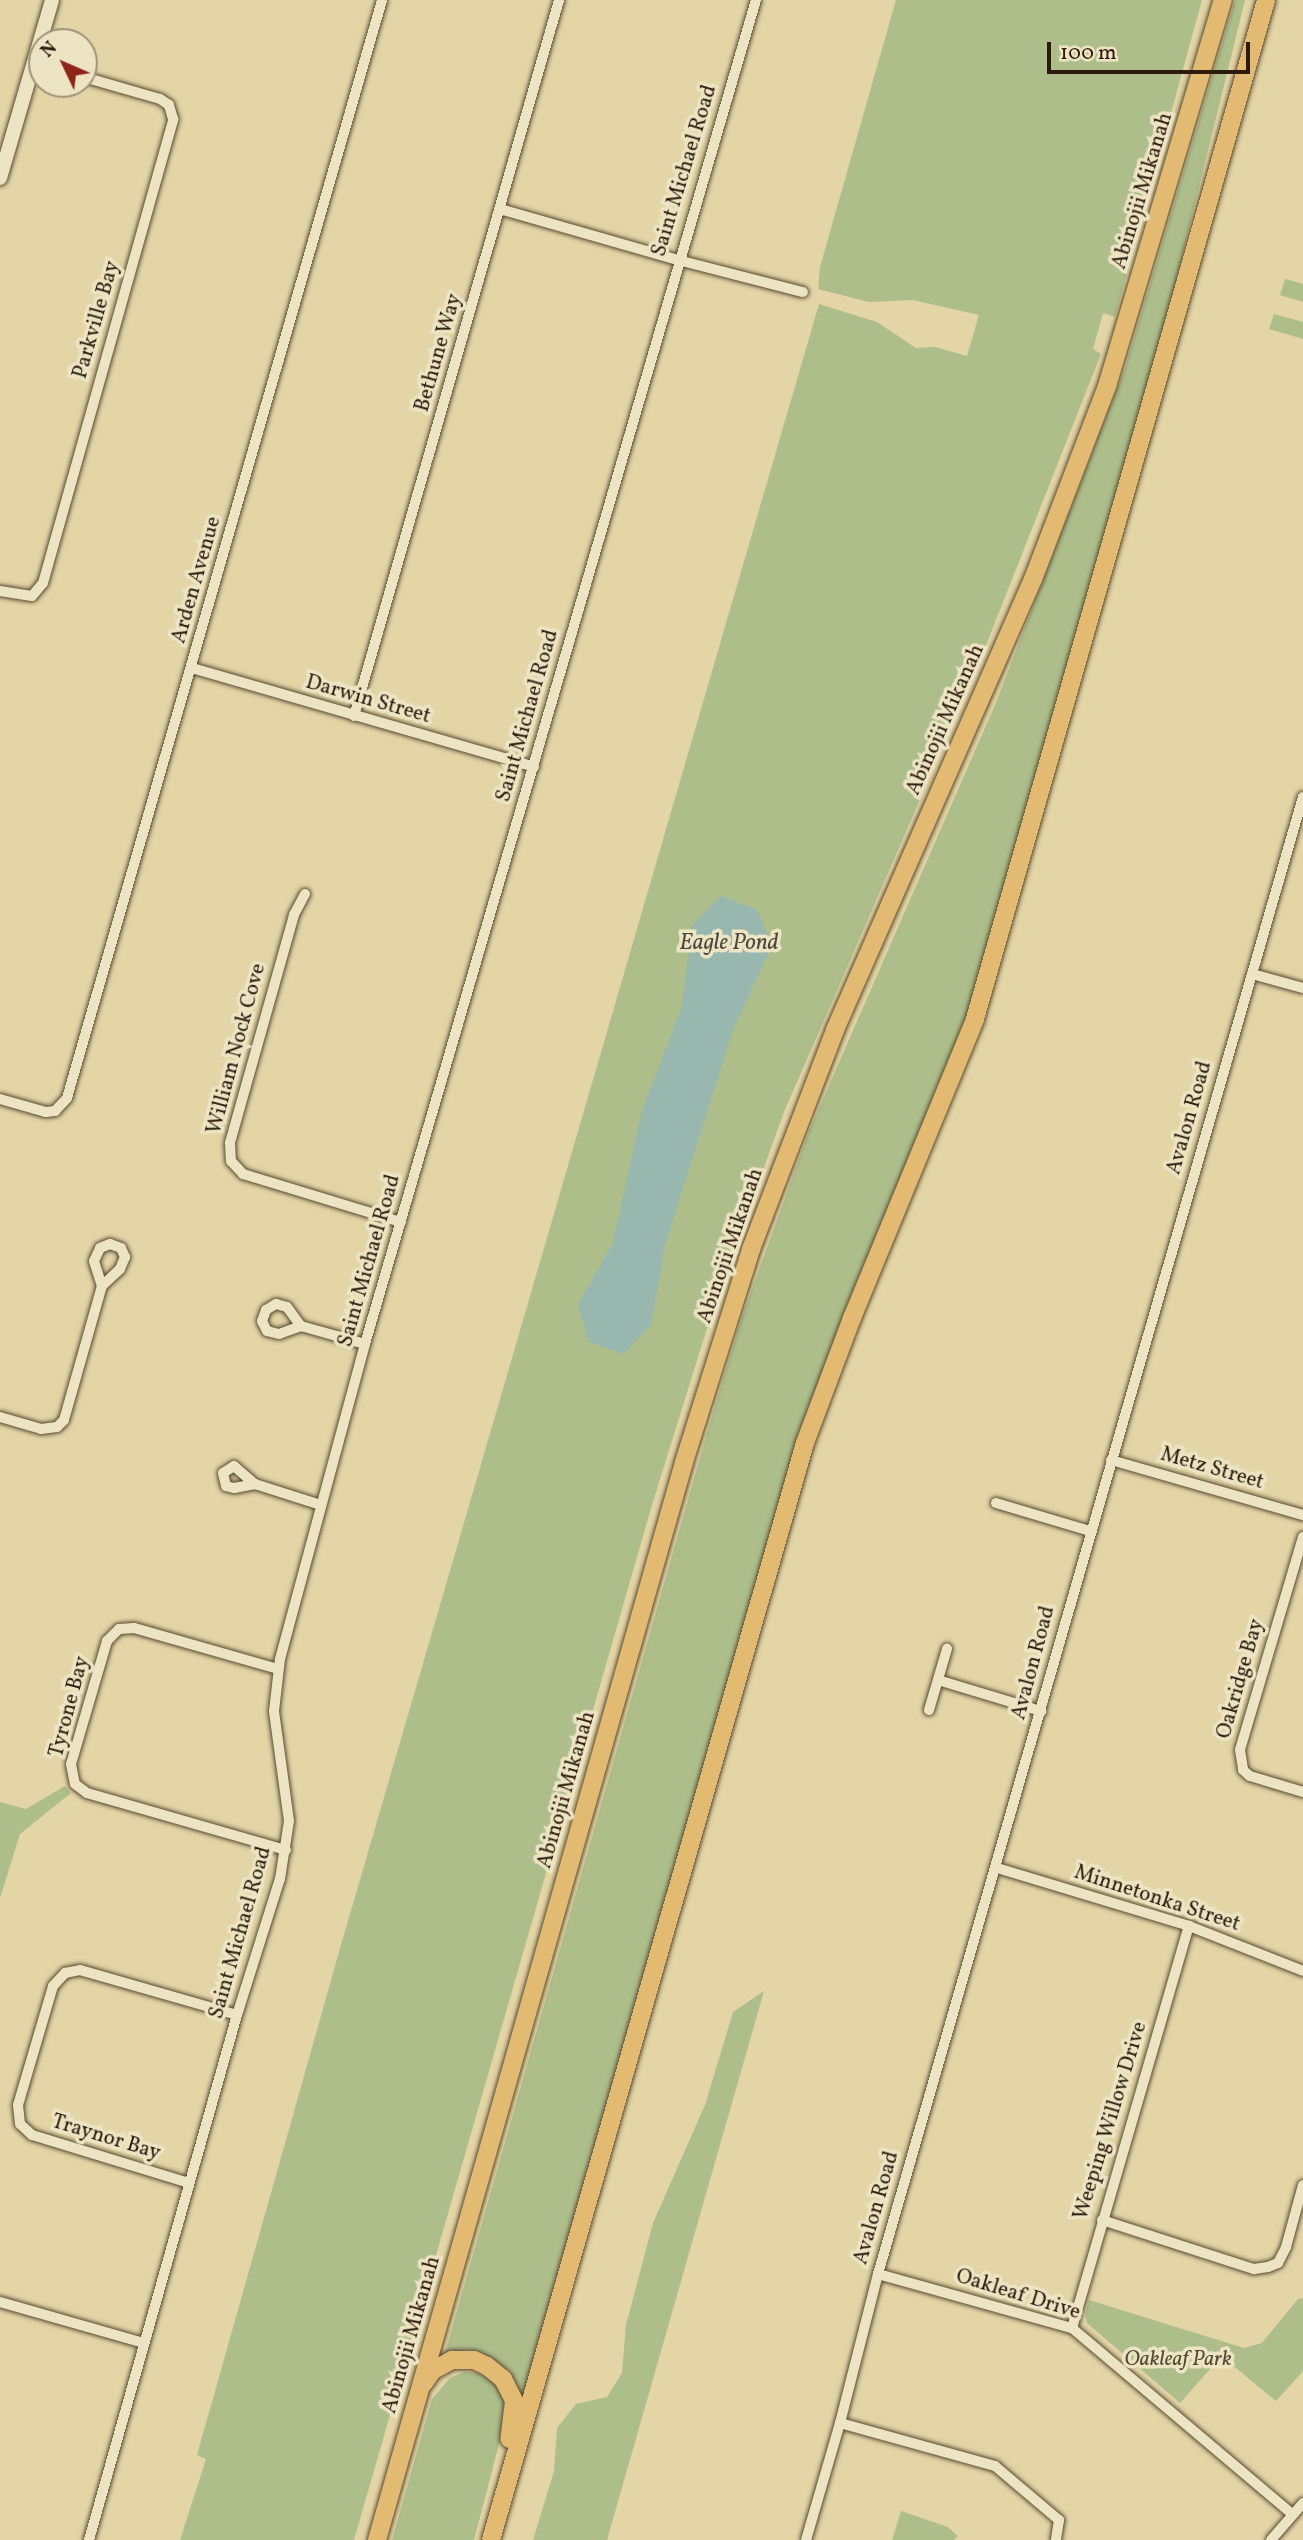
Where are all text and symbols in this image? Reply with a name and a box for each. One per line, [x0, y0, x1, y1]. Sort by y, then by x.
north arrow [28, 28, 98, 98]
scale bar [1051, 28, 1254, 72]
text: N [35, 36, 63, 64]
text: 100 m [1060, 39, 1117, 68]
street label: Saint Michael Road [647, 82, 723, 260]
street label: Abinojii Mikanah [1107, 110, 1179, 272]
street label: Parkville Bay [68, 258, 126, 382]
street label: Bethune Way [410, 291, 468, 415]
street label: Arden Avenue [167, 514, 227, 646]
street label: Saint Michael Road [491, 627, 565, 805]
street label: Abinojii Mikanah [901, 641, 991, 799]
street label: Darwin Street [303, 670, 433, 730]
water label: Eagle Pond [679, 929, 779, 957]
street label: William Nock Cove [202, 961, 272, 1137]
street label: Avalon Road [1162, 1058, 1218, 1178]
street label: Abinojii Mikanah [693, 1165, 769, 1327]
street label: Saint Michael Road [333, 1172, 407, 1350]
street label: Metz Street [1157, 1442, 1267, 1496]
street label: Avalon Road [1007, 1603, 1061, 1723]
street label: Oakridge Bay [1212, 1616, 1270, 1742]
street label: Tyrone Bay [44, 1654, 96, 1760]
street label: Abinojii Mikanah [533, 1708, 601, 1872]
street label: Saint Michael Road [204, 1844, 278, 2022]
street label: Minnetonka Street [1071, 1860, 1243, 1938]
street label: Weeping Willow Drive [1069, 2018, 1153, 2224]
street label: Traynor Bay [49, 2110, 163, 2166]
street label: Avalon Road [849, 2148, 905, 2268]
street label: Abinojii Mikanah [378, 2253, 446, 2417]
street label: Oakleaf Drive [954, 2264, 1082, 2326]
park label: Oakleaf Park [1124, 2347, 1232, 2373]

